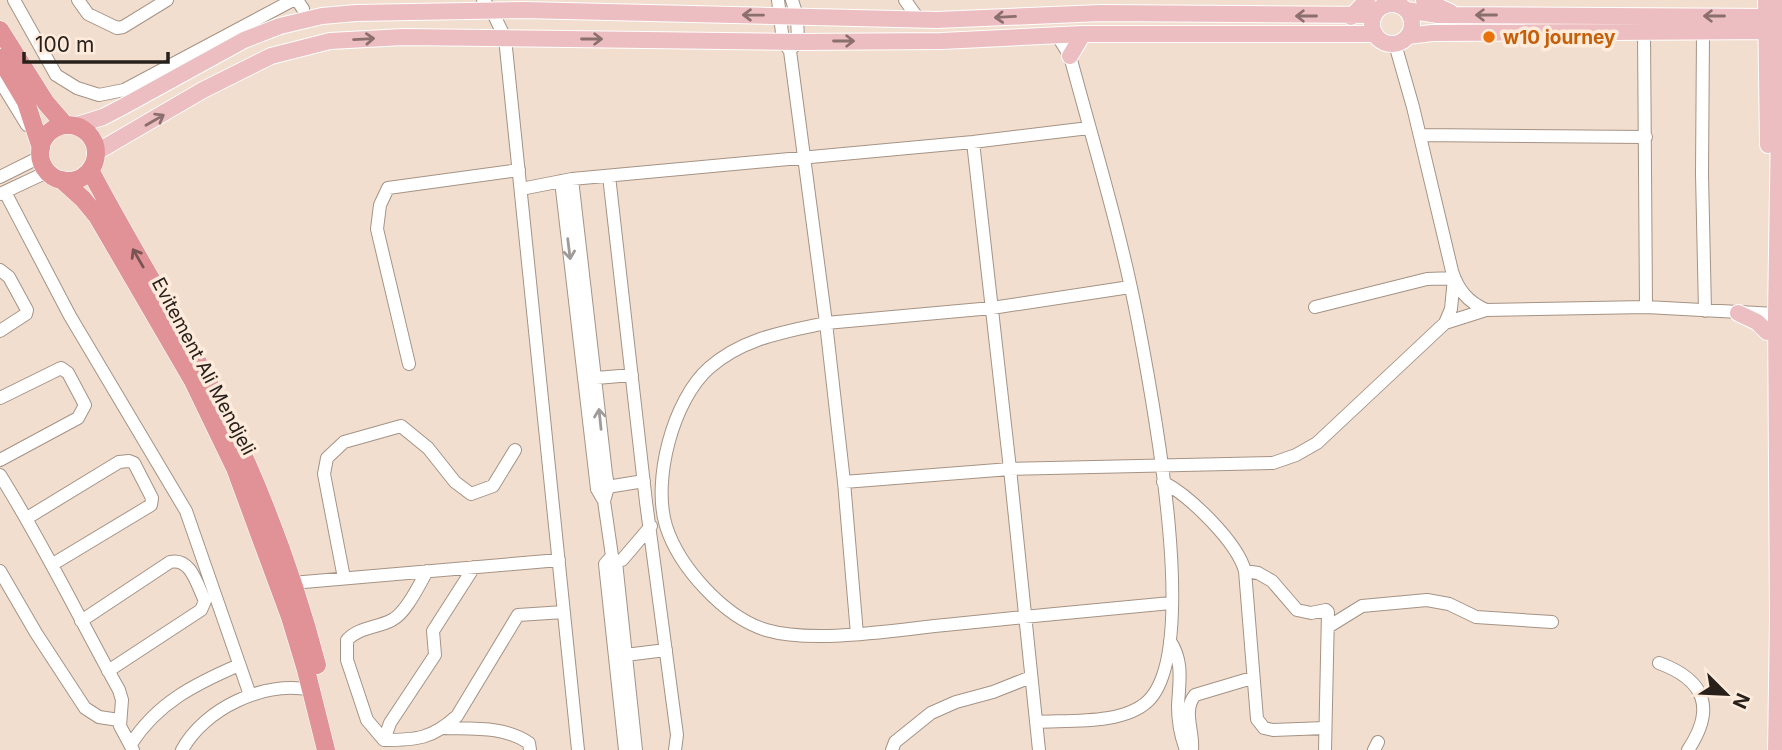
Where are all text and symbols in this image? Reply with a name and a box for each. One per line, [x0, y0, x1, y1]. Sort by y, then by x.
one-way arrow [742, 8, 765, 22]
one-way arrow [1475, 8, 1498, 22]
one-way arrow [1295, 9, 1318, 23]
one-way arrow [1703, 9, 1726, 23]
one-way arrow [994, 11, 1017, 24]
scale bar [24, 21, 168, 65]
place label: w10 journey [1503, 26, 1616, 49]
marker: w10 journey [1481, 29, 1497, 45]
text: 100 m [35, 32, 94, 57]
one-way arrow [580, 32, 603, 46]
one-way arrow [352, 33, 375, 46]
one-way arrow [832, 34, 855, 48]
one-way arrow [145, 113, 165, 127]
one-way arrow [562, 237, 575, 260]
one-way arrow [131, 248, 145, 268]
street label: Evitement Ali Mendjeli [147, 273, 260, 459]
one-way arrow [594, 408, 607, 431]
north arrow [1691, 659, 1761, 729]
text: N [1728, 689, 1755, 712]

